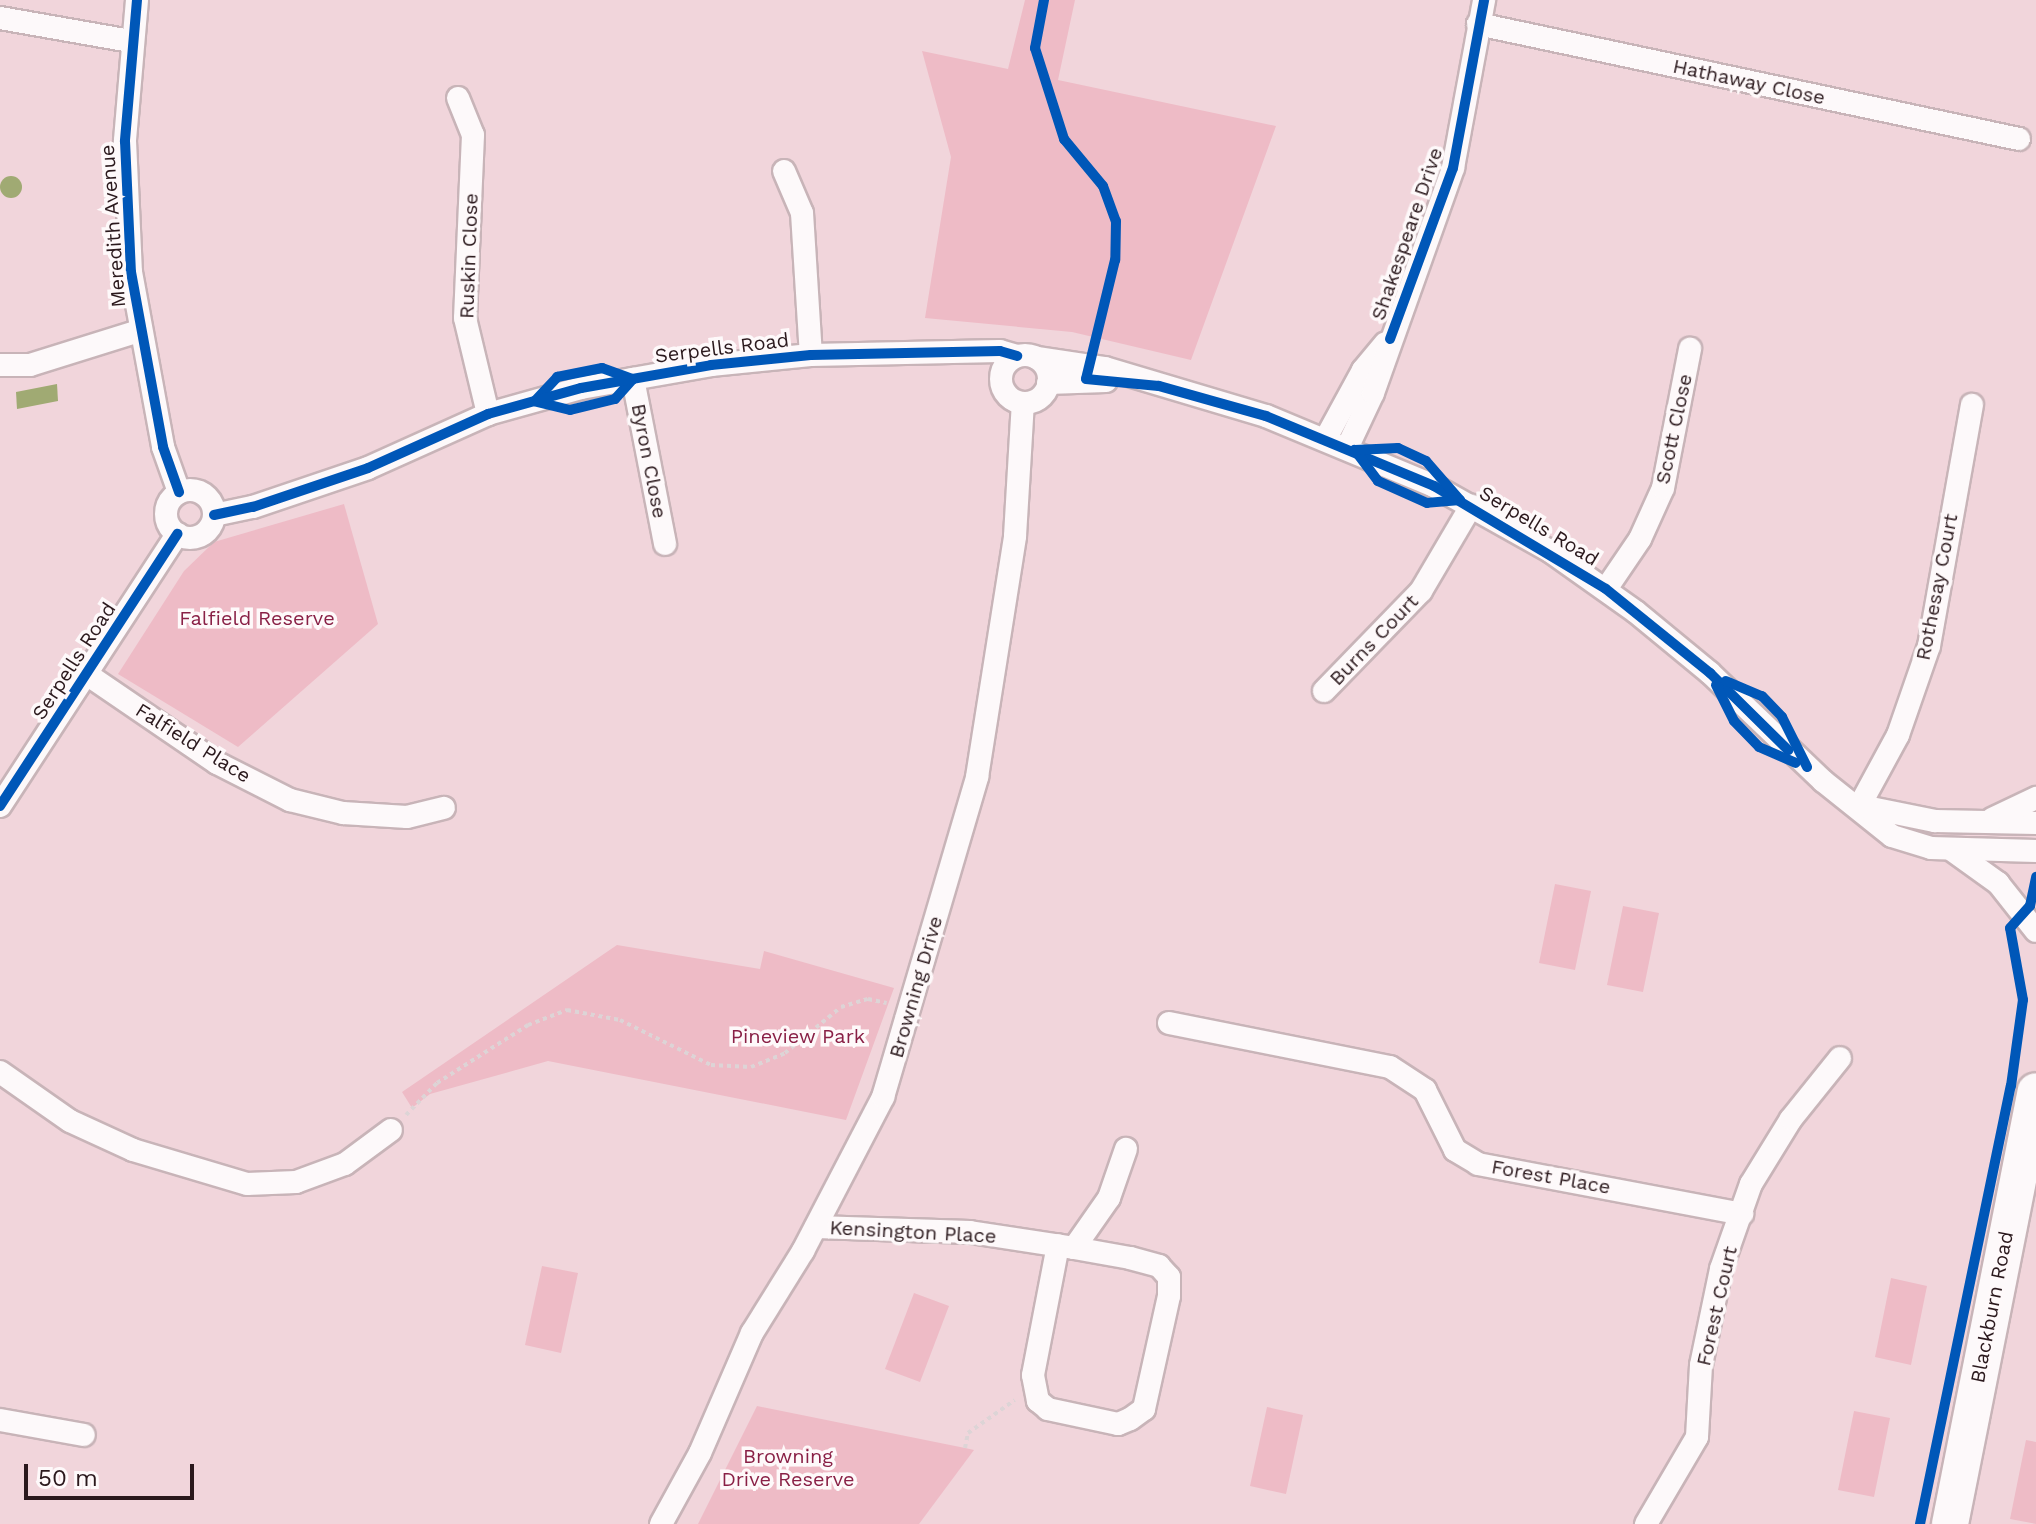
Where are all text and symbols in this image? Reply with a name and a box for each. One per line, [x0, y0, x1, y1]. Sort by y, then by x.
street label: Hathaway Close [1670, 54, 1828, 110]
street label: Meredith Avenue [95, 143, 131, 309]
street label: Shakespeare Drive [1366, 145, 1448, 323]
street label: Ruskin Close [455, 193, 483, 319]
street label: Serpells Road [654, 328, 790, 368]
street label: Scott Close [1651, 372, 1697, 486]
street label: Byron Close [626, 402, 672, 520]
street label: Serpells Road [1475, 481, 1603, 571]
street label: Rothesay Court [1911, 511, 1963, 663]
street label: Burns Court [1325, 589, 1423, 691]
street label: Serpells Road [27, 598, 121, 724]
park label: Falfield Reserve [179, 606, 335, 630]
street label: Falfield Place [131, 698, 255, 788]
street label: Browning Drive [884, 913, 948, 1061]
park label: Pineview Park [731, 1024, 865, 1048]
street label: Forest Place [1490, 1155, 1612, 1199]
street label: Kensington Place [829, 1216, 997, 1248]
street label: Blackburn Road [1966, 1229, 2018, 1385]
street label: Forest Court [1692, 1244, 1742, 1368]
park label: Browning Drive Reserve [721, 1445, 855, 1492]
scale bar [28, 1448, 198, 1498]
text: 50 m [38, 1464, 98, 1492]

